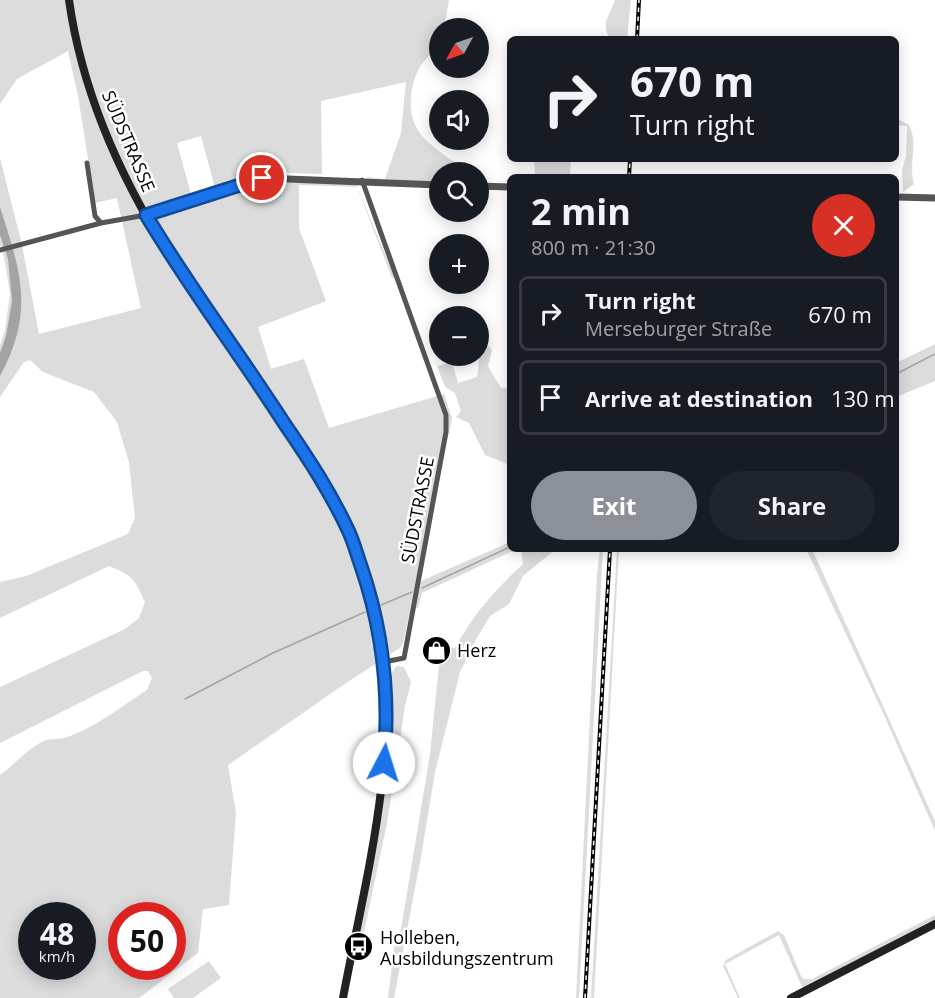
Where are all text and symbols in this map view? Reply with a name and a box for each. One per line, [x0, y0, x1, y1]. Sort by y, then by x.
north arrow [429, 18, 489, 78]
map controls [429, 18, 489, 366]
text: 670 m [630, 52, 754, 109]
icon: right [531, 60, 609, 138]
street label: SÜDSTRASSE [97, 87, 161, 195]
button: sound [429, 90, 489, 150]
text: Turn right [630, 106, 755, 143]
pin [236, 152, 287, 203]
icon: arrive [245, 161, 278, 194]
button: search [429, 162, 489, 222]
text: 2 min [531, 187, 631, 236]
button: close [812, 194, 875, 257]
button: + [429, 234, 489, 294]
text: 800 m · 21:30 [531, 234, 656, 261]
text: Turn right [585, 285, 696, 315]
icon: right [534, 297, 567, 330]
text: 670 m [808, 299, 872, 329]
button: − [429, 306, 489, 366]
text: Merseburger Straße [585, 315, 772, 342]
icon: arrive [534, 381, 567, 414]
text: Arrive at destination [585, 383, 813, 413]
text: 130 m [831, 383, 895, 413]
street label: SÜDSTRASSE [395, 455, 439, 565]
button: Exit [531, 471, 697, 540]
button: Share [709, 471, 875, 540]
shop icon: Herz [420, 634, 452, 666]
place label: Herz [457, 638, 496, 662]
position arrow [352, 731, 416, 795]
speed limit sign: 50 [108, 902, 186, 980]
text: 48 [40, 913, 74, 954]
place label: Holleben, Ausbildungszentrum [380, 925, 554, 970]
bus stop icon: Holleben, Ausbildungszentrum [343, 931, 375, 963]
text: km/h [39, 946, 75, 966]

